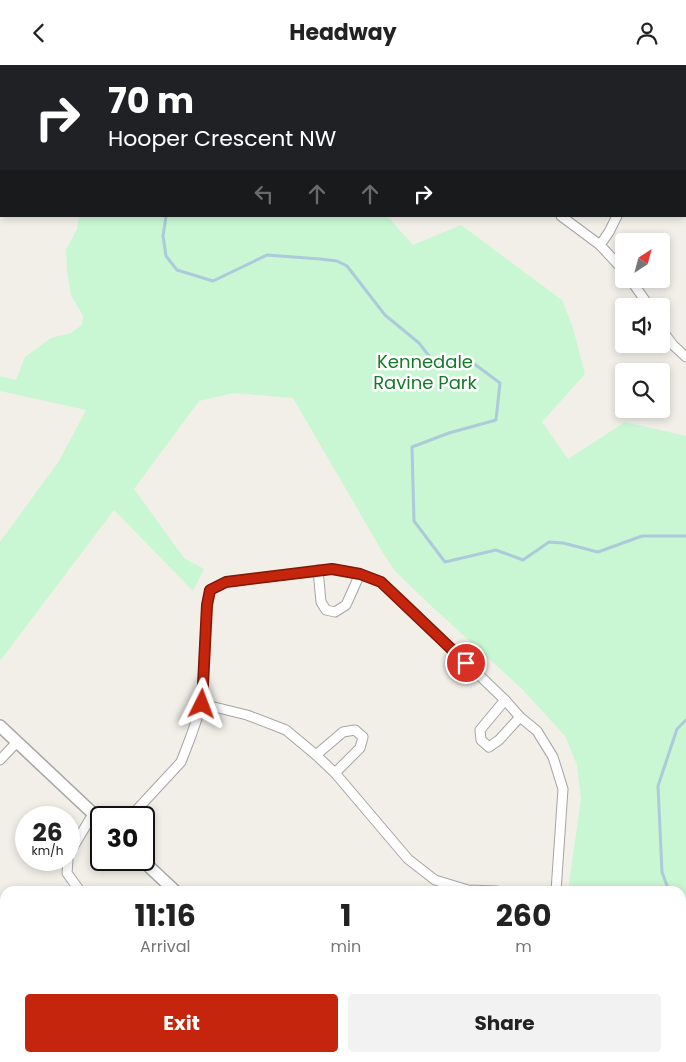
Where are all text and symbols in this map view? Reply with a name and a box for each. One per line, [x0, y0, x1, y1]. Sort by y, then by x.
text: Headway [289, 17, 397, 48]
icon: back [25, 19, 53, 47]
icon: person [633, 19, 661, 47]
text: 70 m [108, 76, 194, 125]
icon: right [25, 85, 90, 150]
text: Hooper Crescent NW [108, 123, 336, 154]
icon: left [250, 180, 278, 208]
icon: ahead [303, 180, 331, 208]
icon: ahead [356, 180, 384, 208]
icon: right [409, 180, 437, 208]
north arrow [615, 233, 670, 287]
map controls [615, 233, 670, 418]
button: sound [615, 298, 670, 353]
park label: Kennedale Ravine Park [373, 349, 478, 395]
button: search [615, 363, 670, 418]
pin [445, 642, 487, 684]
icon: arrive [452, 649, 480, 677]
position arrow [175, 677, 227, 729]
speed limit sign: 30 [90, 806, 155, 871]
text: 26 [32, 815, 63, 850]
text: km/h [32, 842, 63, 859]
text: 11:16 [135, 894, 196, 937]
text: 1 [340, 894, 351, 937]
text: 260 [496, 894, 551, 937]
text: Arrival [140, 935, 190, 958]
text: min [330, 935, 361, 958]
text: m [515, 935, 532, 958]
button: Exit [25, 994, 338, 1052]
button: Share [348, 994, 661, 1052]

